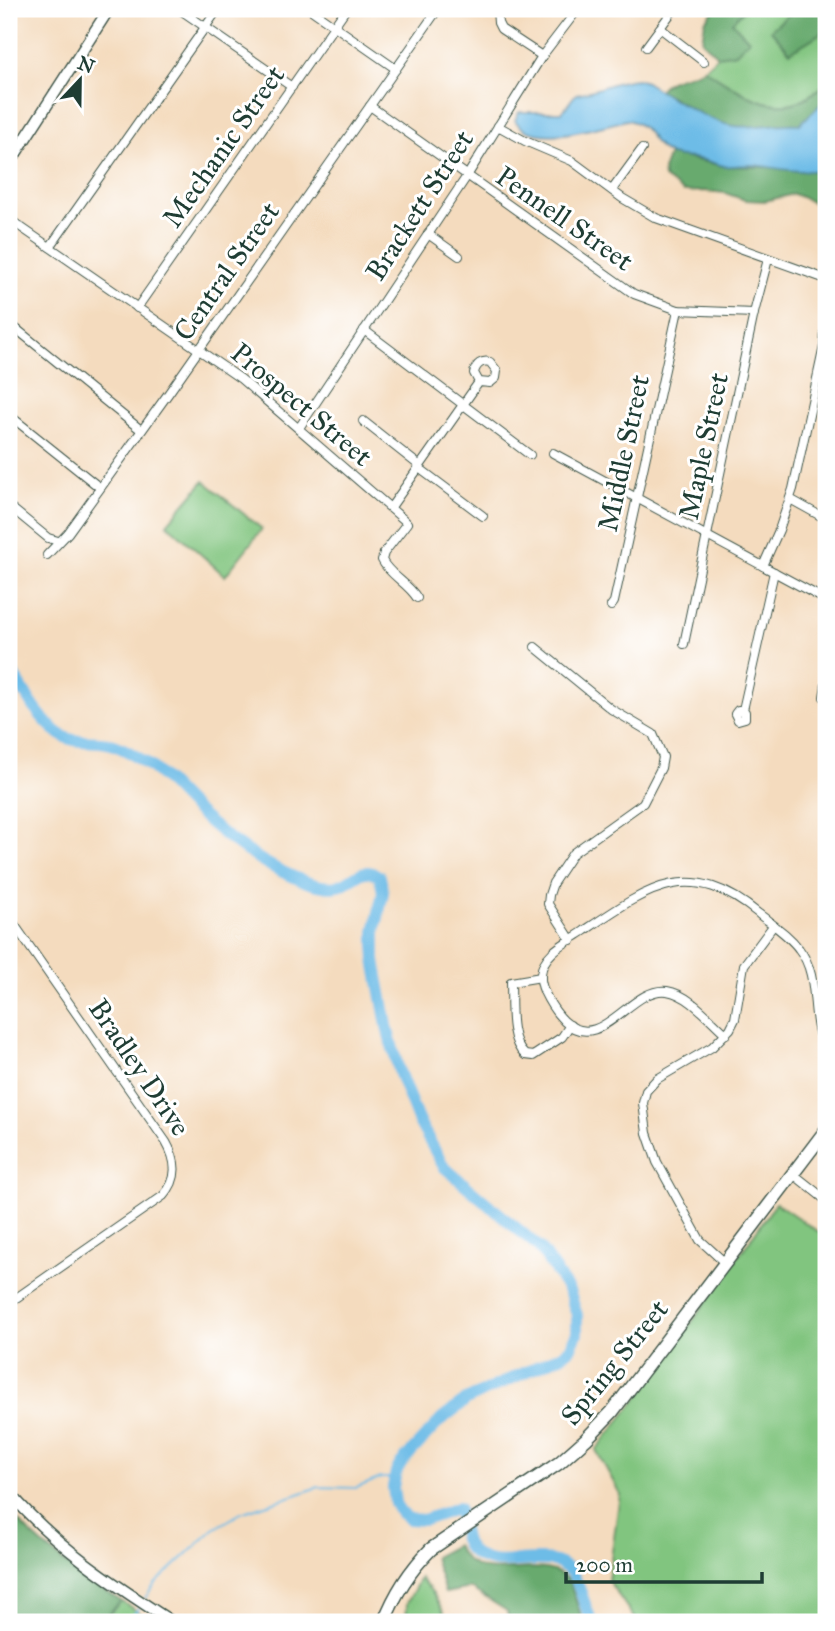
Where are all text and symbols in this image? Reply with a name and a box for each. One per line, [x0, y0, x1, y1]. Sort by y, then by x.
north arrow [46, 46, 116, 116]
text: N [74, 51, 98, 78]
street label: Mechanic Street [155, 59, 292, 234]
street label: Brackett Street [358, 123, 481, 287]
street label: Pennell Street [489, 158, 640, 279]
street label: Central Street [166, 195, 287, 347]
street label: Prospect Street [224, 335, 380, 474]
street label: Maple Street [671, 369, 736, 523]
street label: Middle Street [590, 371, 657, 535]
street label: Bradley Drive [81, 992, 198, 1142]
street label: Spring Street [553, 1292, 676, 1432]
scale bar [566, 1540, 762, 1584]
text: 200 m [576, 1552, 633, 1578]

